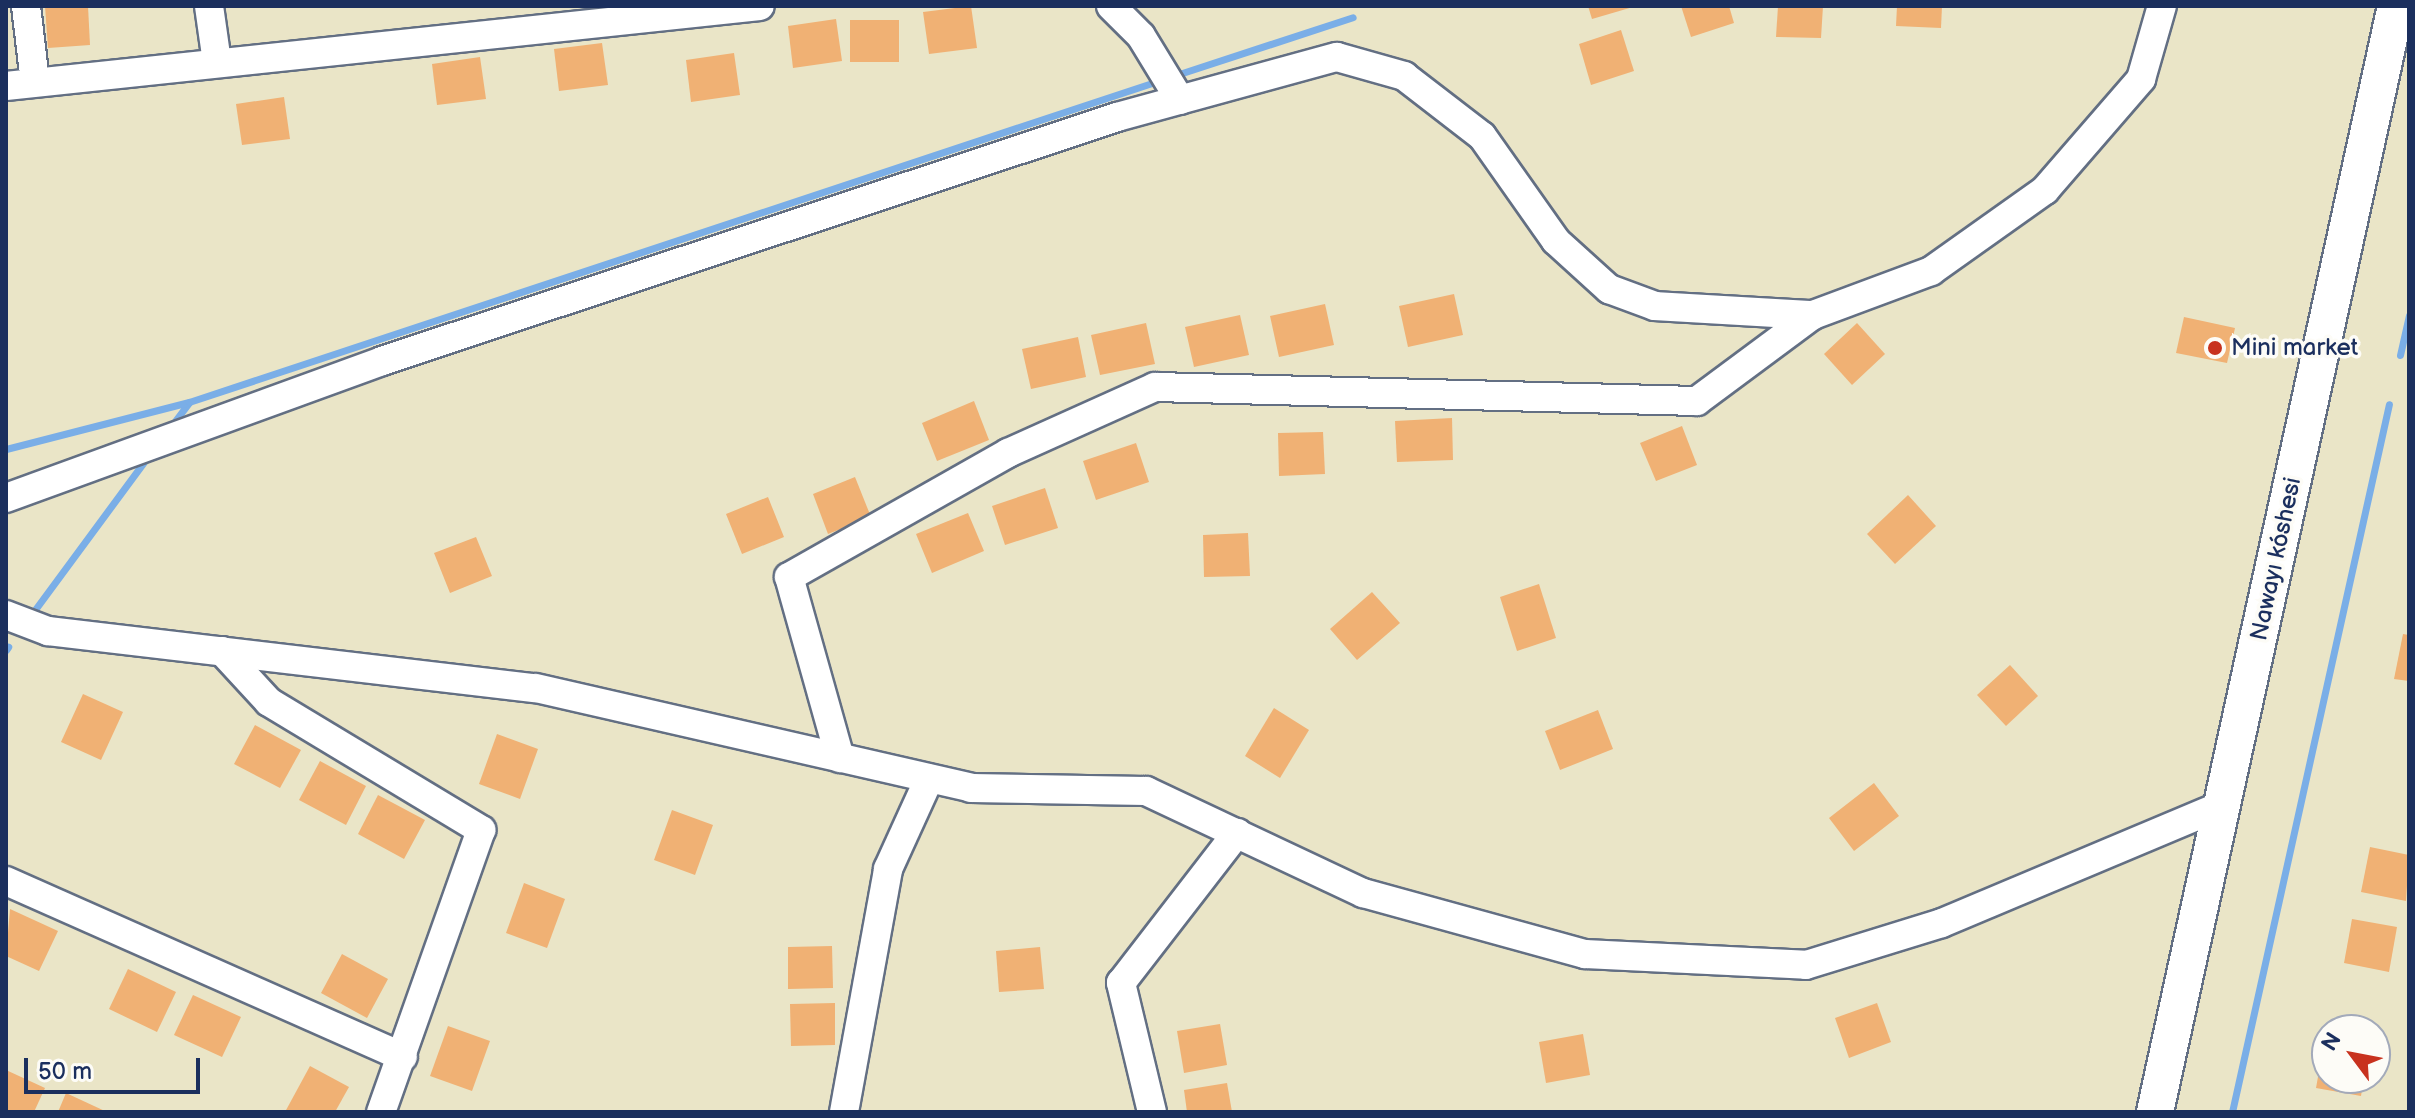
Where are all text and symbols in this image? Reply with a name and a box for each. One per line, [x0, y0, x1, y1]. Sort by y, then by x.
place label: Mini market [2231, 334, 2358, 362]
marker: Mini market [2206, 339, 2224, 357]
street label: Nawayı kóshesi [2245, 475, 2307, 643]
north arrow [2311, 1014, 2391, 1094]
text: N [2316, 1028, 2348, 1056]
scale bar [28, 1042, 204, 1092]
text: 50 m [38, 1057, 92, 1086]

